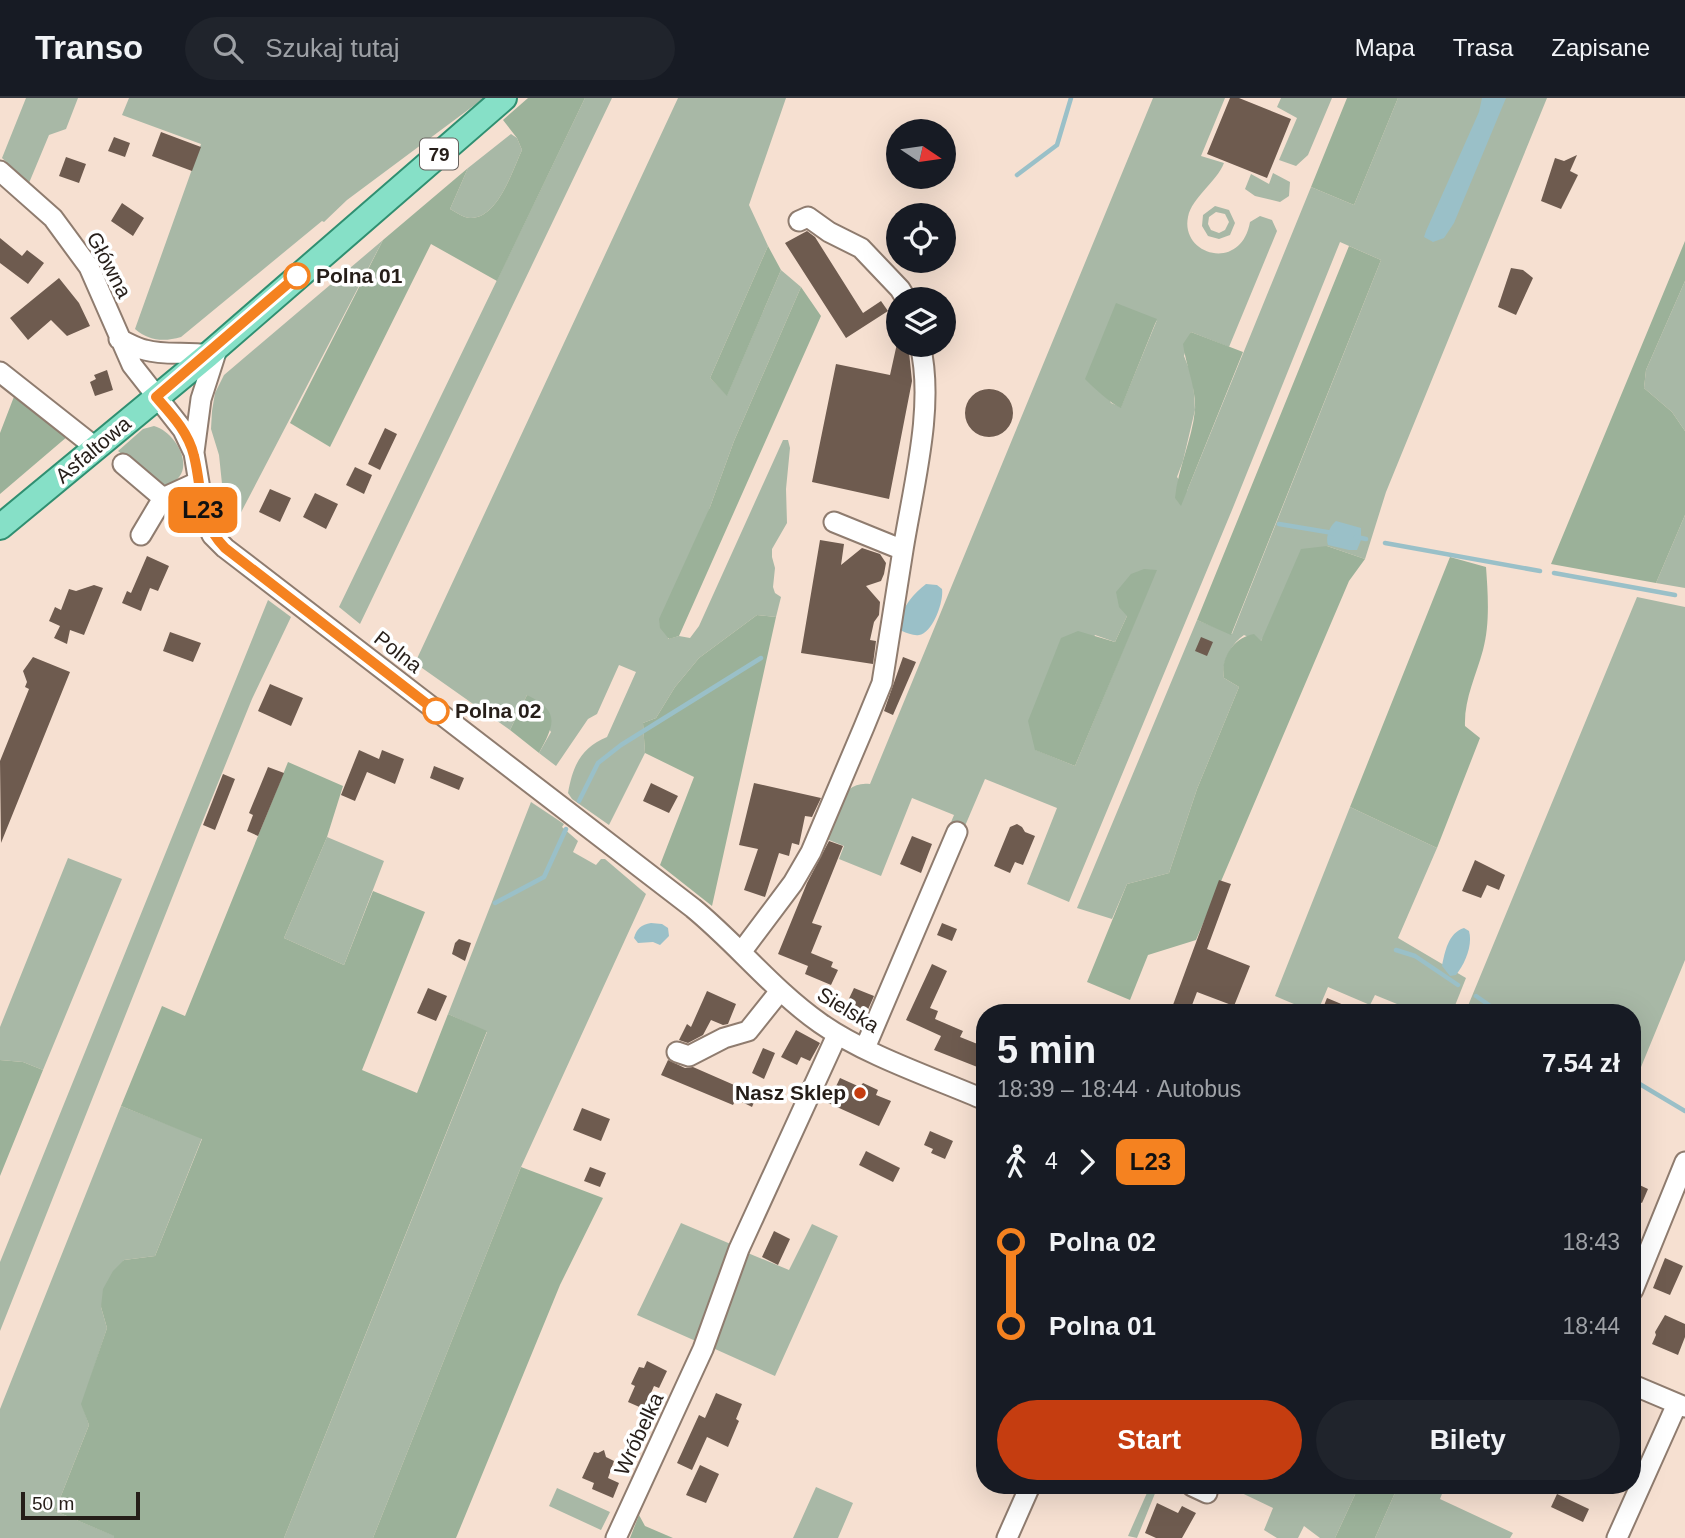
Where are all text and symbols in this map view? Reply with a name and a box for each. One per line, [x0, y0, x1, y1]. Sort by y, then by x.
search box [185, 17, 675, 80]
text: Transo [35, 29, 143, 66]
icon: search [209, 29, 247, 67]
text: Szukaj tutaj [265, 33, 400, 63]
text: Mapa [1355, 34, 1415, 61]
text: Trasa [1453, 34, 1513, 61]
text: Zapisane [1551, 34, 1650, 61]
north arrow [886, 119, 956, 189]
map controls [886, 119, 956, 357]
road number: 79 [420, 138, 458, 170]
button: locate [886, 203, 956, 273]
street label: Główna [83, 228, 136, 302]
marker: Polna 01 [284, 263, 310, 289]
place label: Polna 01 [316, 264, 403, 287]
button: layers [886, 287, 956, 357]
street label: Asfaltowa [50, 411, 135, 488]
line badge: L23 [163, 487, 243, 533]
text: L23 [182, 496, 224, 523]
street label: Polna [370, 626, 427, 677]
marker: Polna 02 [423, 698, 449, 724]
place label: Polna 02 [455, 699, 541, 722]
street label: Sielska [813, 982, 883, 1037]
text: 5 min [997, 1029, 1096, 1071]
text: 7.54 zł [1542, 1048, 1620, 1078]
text: 18:39 – 18:44 · Autobus [997, 1076, 1241, 1102]
place label: Nasz Sklep [735, 1081, 846, 1104]
marker: Nasz Sklep [852, 1085, 868, 1101]
icon: walk [997, 1143, 1035, 1181]
icon: forward [1068, 1143, 1106, 1181]
text: 4 [1045, 1148, 1058, 1174]
text: L23 [1130, 1148, 1171, 1175]
text: Polna 02 [1049, 1227, 1156, 1257]
text: 18:43 [1562, 1229, 1620, 1255]
text: Polna 01 [1049, 1311, 1156, 1341]
text: 18:44 [1562, 1313, 1620, 1339]
street label: Wróbelka [609, 1389, 668, 1479]
button: Start [997, 1400, 1302, 1480]
button: Bilety [1316, 1400, 1620, 1480]
scale bar [21, 1489, 140, 1521]
text: 50 m [32, 1493, 74, 1514]

